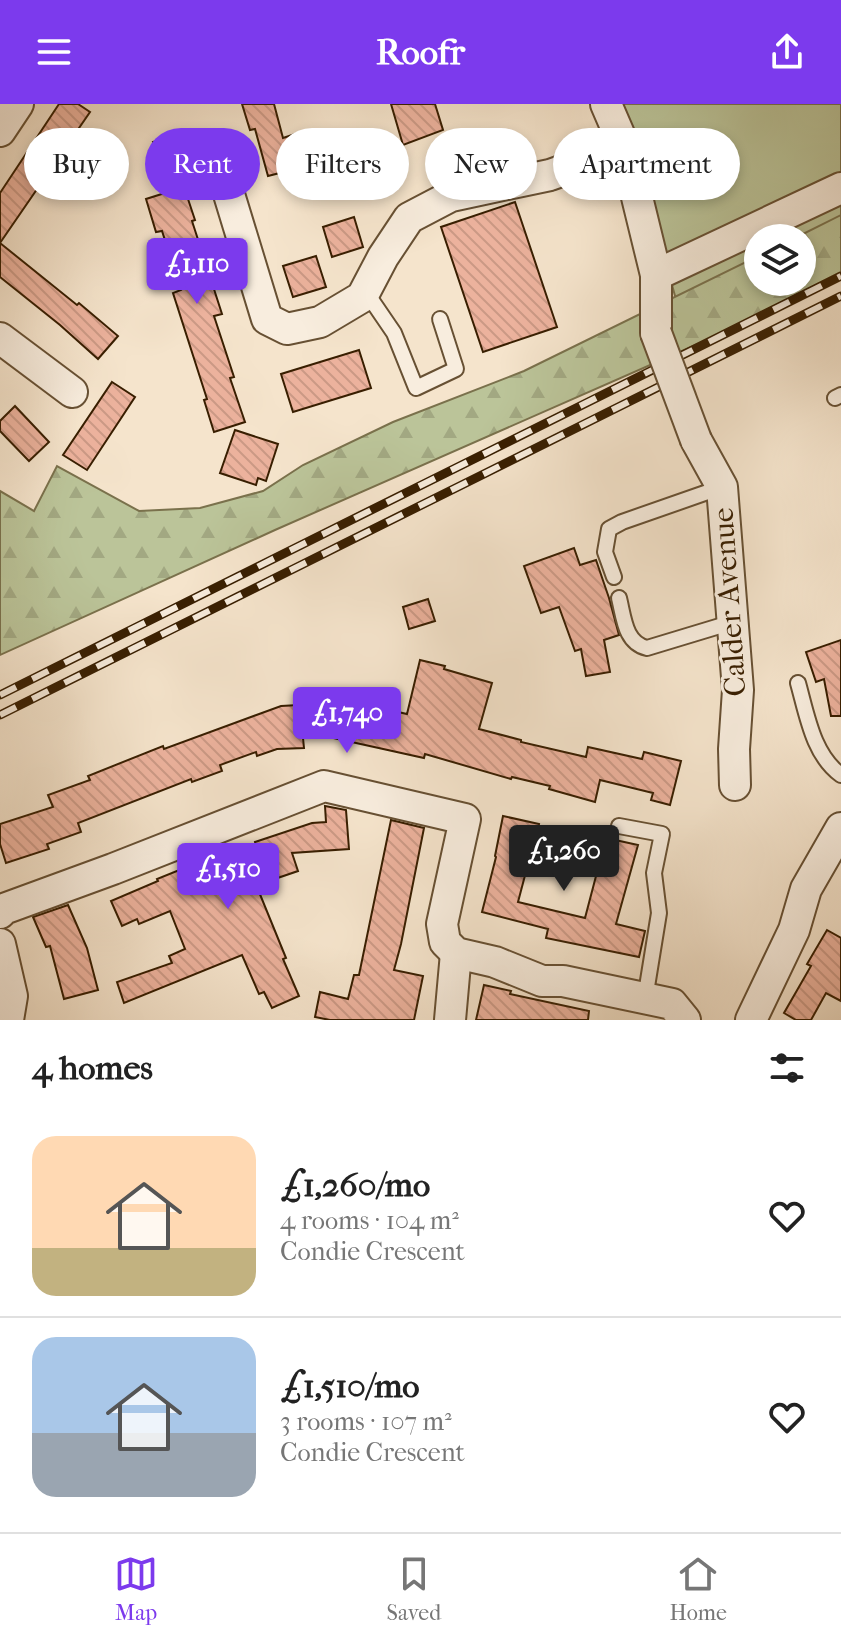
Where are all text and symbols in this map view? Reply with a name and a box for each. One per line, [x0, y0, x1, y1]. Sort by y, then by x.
icon: menu [32, 30, 76, 74]
icon: share [765, 30, 809, 74]
text: Roofr [376, 31, 465, 73]
chip: Buy [24, 128, 129, 200]
chip: Rent [145, 128, 260, 200]
chip: Filters [276, 128, 409, 200]
chip: New [425, 128, 537, 200]
chip: Apartment [553, 128, 740, 200]
map controls [744, 224, 816, 296]
button: layers [744, 224, 816, 296]
pin: £1,110 [132, 238, 262, 306]
text: £1,110 [165, 248, 229, 279]
street label: Calder Avenue [705, 506, 754, 698]
pin: £1,740 [282, 687, 412, 755]
text: £1,740 [311, 697, 383, 728]
pin: £1,260 [499, 825, 629, 893]
text: £1,260 [527, 835, 601, 866]
pin: £1,510 [163, 843, 293, 911]
text: £1,510 [195, 853, 261, 884]
icon: filters [765, 1046, 809, 1090]
text: 4 homes [32, 1048, 153, 1088]
text: £1,260/mo [280, 1165, 430, 1205]
icon: home [96, 1168, 192, 1264]
icon: heart [765, 1194, 809, 1238]
text: 4 rooms · 104 m² [280, 1205, 459, 1236]
text: Condie Crescent [280, 1236, 465, 1267]
text: £1,510/mo [280, 1366, 420, 1406]
icon: home [96, 1369, 192, 1465]
icon: heart [765, 1395, 809, 1439]
text: 3 rooms · 107 m² [280, 1406, 452, 1437]
text: Condie Crescent [280, 1437, 465, 1468]
tab: Map [114, 1552, 158, 1626]
tab: Saved [387, 1552, 441, 1626]
tab: Home [670, 1552, 727, 1626]

